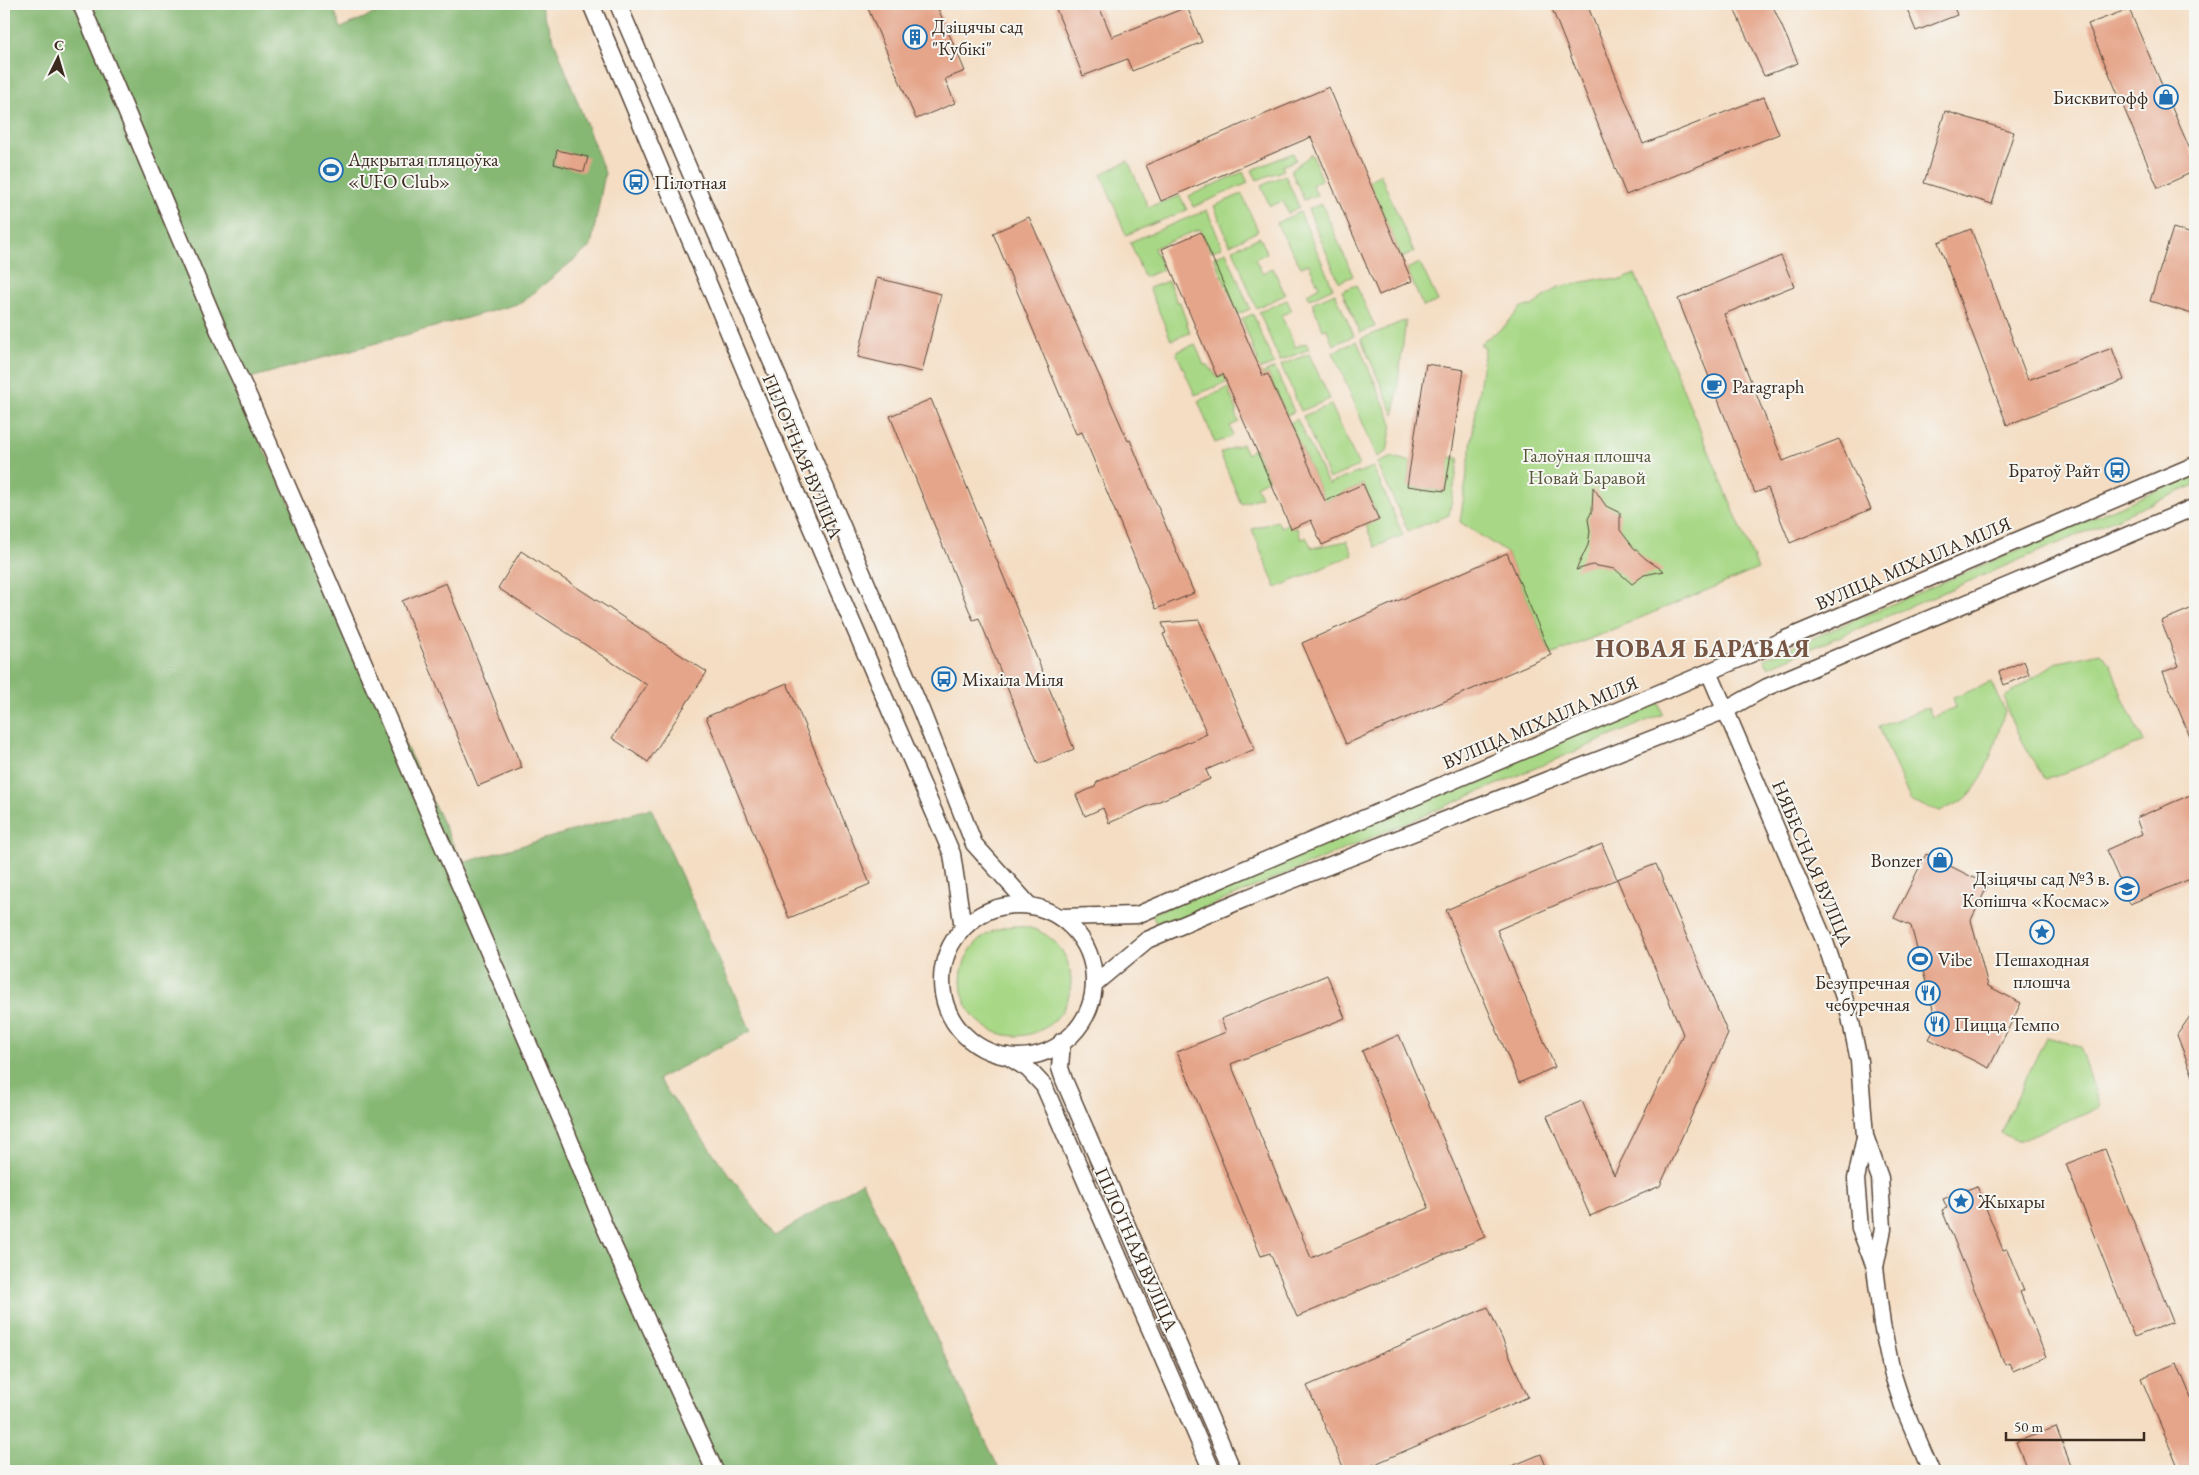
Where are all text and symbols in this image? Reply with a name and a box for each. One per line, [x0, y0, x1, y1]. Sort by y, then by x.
place label: Дзіцячы сад "Кубікі" [932, 14, 1024, 61]
building icon: Дзіцячы сад "Кубікі" [902, 24, 928, 50]
north arrow [32, 32, 82, 82]
text: С [53, 36, 65, 54]
shop icon: Бисквитофф [2153, 84, 2179, 110]
place label: Бисквитофф [2053, 85, 2148, 110]
place label: Адкрытая пляцоўка «UFO Club» [347, 147, 499, 194]
sports icon: Адкрытая пляцоўка «UFO Club» [318, 157, 344, 183]
bus stop icon: Пілотная [623, 169, 649, 195]
place label: Пілотная [654, 170, 727, 195]
street label: ПІЛОТНАЯ ВУЛІЦА [756, 370, 849, 543]
cafe icon: Paragraph [1701, 373, 1727, 399]
place label: Paragraph [1732, 374, 1805, 399]
park label: Галоўная плошча Новай Баравой [1523, 443, 1652, 490]
bus stop icon: Братоў Райт [2104, 457, 2130, 483]
place label: Братоў Райт [2008, 458, 2100, 483]
street label: ВУЛІЦА МІХАІЛА МІЛЯ [1812, 511, 2015, 616]
district label: НОВАЯ БАРАВАЯ [1595, 633, 1811, 664]
bus stop icon: Міхаіла Міля [931, 666, 957, 692]
place label: Міхаіла Міля [962, 667, 1064, 692]
street label: ВУЛІЦА МІХАІЛА МІЛЯ [1439, 670, 1642, 775]
street label: НЯБЕСНАЯ ВУЛІЦА [1766, 776, 1859, 951]
shop icon: Bonzer [1927, 847, 1953, 873]
place label: Bonzer [1870, 848, 1923, 873]
place label: Дзіцячы сад №3 в. Копішча «Космас» [1962, 866, 2110, 913]
school or university icon: Дзіцячы сад №3 в. Копішча «Космас» [2114, 876, 2140, 902]
place icon: Пешаходная плошча [2029, 919, 2055, 945]
sports icon: Vibe [1907, 946, 1933, 972]
place label: Vibe [1938, 947, 1972, 972]
place label: Пешаходная плошча [1994, 947, 2090, 994]
place label: Безупречная чебуречная [1815, 970, 1911, 1017]
restaurant icon: Безупречная чебуречная [1915, 980, 1941, 1006]
restaurant icon: Пицца Темпо [1924, 1011, 1950, 1037]
place label: Пицца Темпо [1954, 1012, 2060, 1037]
street label: ПІЛОТНАЯ ВУЛІЦА [1089, 1163, 1184, 1336]
place icon: Жыхары [1948, 1188, 1974, 1214]
place label: Жыхары [1977, 1189, 2046, 1214]
scale bar [2006, 1410, 2144, 1442]
text: 50 m [2014, 1417, 2043, 1436]

